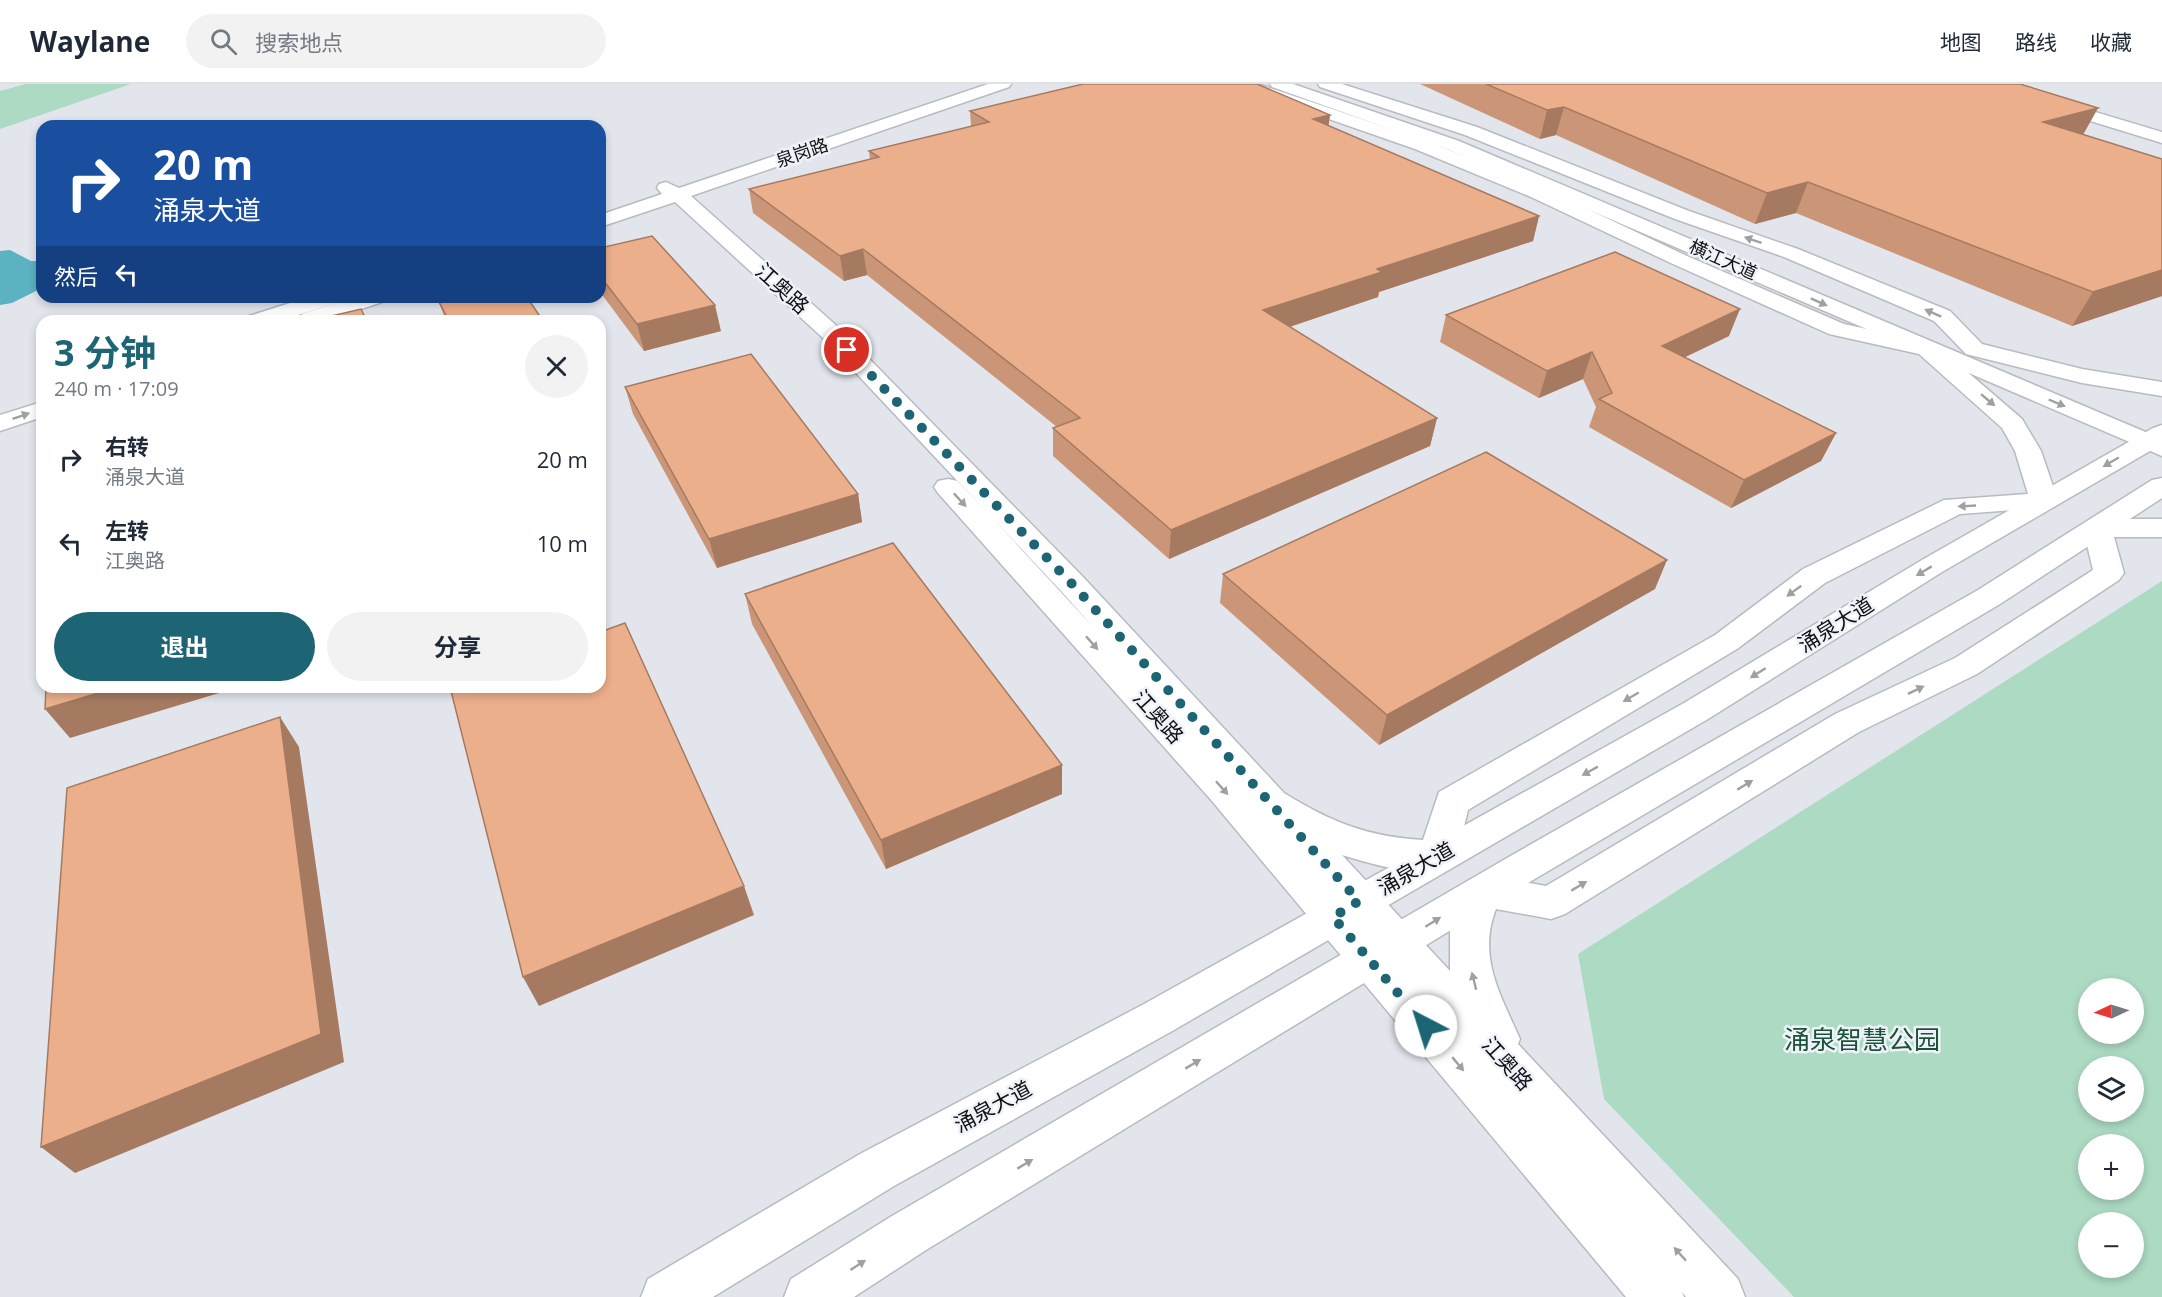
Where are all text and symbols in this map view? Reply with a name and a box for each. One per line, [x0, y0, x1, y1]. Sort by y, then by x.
search box [186, 14, 606, 68]
text: Waylane [30, 22, 150, 60]
icon: search [207, 25, 240, 58]
text: 搜索地点 [255, 27, 343, 57]
text: 地图 [1940, 28, 1982, 56]
text: 路线 [2015, 28, 2057, 56]
text: 收藏 [2090, 28, 2132, 56]
street label: 泉岗路 [772, 132, 831, 172]
text: 20 m [153, 135, 253, 192]
icon: right [54, 144, 132, 222]
text: 涌泉大道 [153, 191, 261, 228]
street label: 横江大道 [1686, 233, 1761, 285]
one-way arrow [1744, 234, 1762, 244]
street label: 江奥路 [750, 257, 815, 320]
icon: left [110, 258, 143, 291]
text: 然后 [54, 261, 98, 291]
one-way arrow [1811, 297, 1829, 307]
one-way arrow [1925, 308, 1942, 317]
pin [821, 324, 872, 375]
text: 3 分钟 [54, 328, 156, 377]
icon: arrive [830, 333, 863, 366]
button: close [525, 335, 588, 398]
text: 240 m · 17:09 [54, 375, 179, 402]
one-way arrow [1980, 393, 1995, 406]
one-way arrow [2048, 398, 2066, 408]
one-way arrow [12, 411, 30, 421]
text: 右转 [105, 431, 149, 461]
icon: right [54, 443, 87, 476]
text: 20 m [537, 444, 588, 474]
one-way arrow [2102, 457, 2119, 467]
text: 涌泉大道 [105, 463, 185, 490]
one-way arrow [952, 492, 966, 506]
one-way arrow [1958, 501, 1977, 510]
text: 左转 [105, 515, 149, 545]
icon: left [54, 527, 87, 560]
text: 10 m [537, 528, 588, 558]
text: 江奥路 [105, 547, 165, 574]
one-way arrow [1916, 565, 1932, 576]
one-way arrow [1786, 585, 1802, 598]
street label: 涌泉大道 [1792, 590, 1879, 658]
button: 退出 [54, 612, 315, 681]
button: 分享 [327, 612, 588, 681]
one-way arrow [1085, 635, 1098, 650]
one-way arrow [1750, 667, 1766, 678]
street label: 江奥路 [1127, 684, 1190, 749]
one-way arrow [1907, 685, 1924, 694]
one-way arrow [1623, 692, 1639, 703]
one-way arrow [1581, 766, 1598, 776]
one-way arrow [1737, 779, 1753, 790]
one-way arrow [1215, 780, 1228, 795]
street label: 涌泉大道 [1372, 835, 1459, 901]
one-way arrow [1571, 881, 1588, 891]
one-way arrow [1425, 917, 1441, 928]
one-way arrow [1468, 972, 1478, 991]
north arrow [2078, 978, 2144, 1044]
map controls [2078, 978, 2144, 1278]
position arrow [1394, 994, 1458, 1058]
park label: 涌泉智慧公园 [1784, 1021, 1940, 1057]
street label: 江奥路 [1476, 1031, 1539, 1096]
one-way arrow [1451, 1056, 1464, 1071]
button: layers [2078, 1056, 2144, 1122]
one-way arrow [1185, 1059, 1201, 1070]
street label: 涌泉大道 [949, 1074, 1036, 1138]
button: + [2078, 1134, 2144, 1200]
one-way arrow [1017, 1159, 1034, 1169]
button: − [2078, 1212, 2144, 1278]
one-way arrow [1674, 1247, 1687, 1262]
one-way arrow [850, 1260, 867, 1271]

